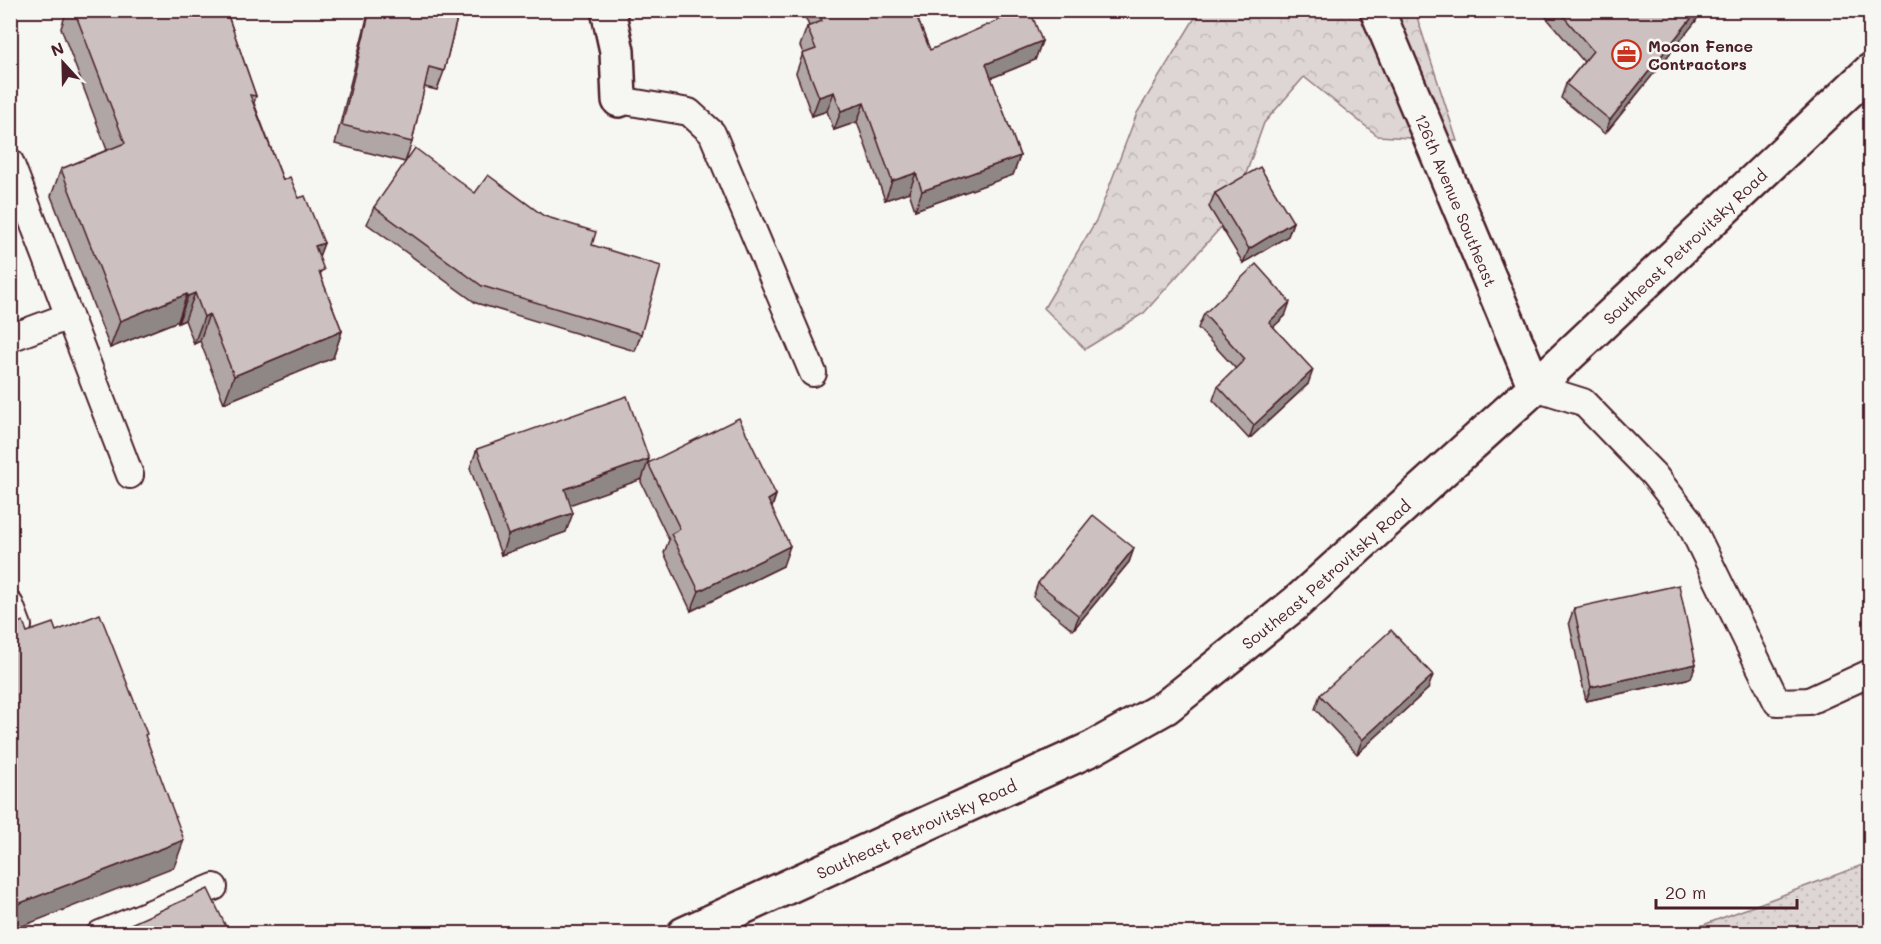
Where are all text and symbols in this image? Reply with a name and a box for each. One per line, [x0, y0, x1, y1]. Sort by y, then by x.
north arrow [33, 33, 93, 93]
place label: Mocon Fence Contractors [1648, 35, 1753, 74]
text: N [48, 37, 67, 61]
office icon: Mocon Fence Contractors [1611, 38, 1643, 70]
street label: 126th Avenue Southeast [1411, 110, 1502, 290]
street label: Southeast Petrovitsky Road [1598, 164, 1771, 328]
street label: Southeast Petrovitsky Road [1237, 494, 1415, 653]
street label: Southeast Petrovitsky Road [813, 774, 1019, 883]
scale bar [1656, 872, 1797, 910]
text: 20 m [1665, 880, 1706, 904]

